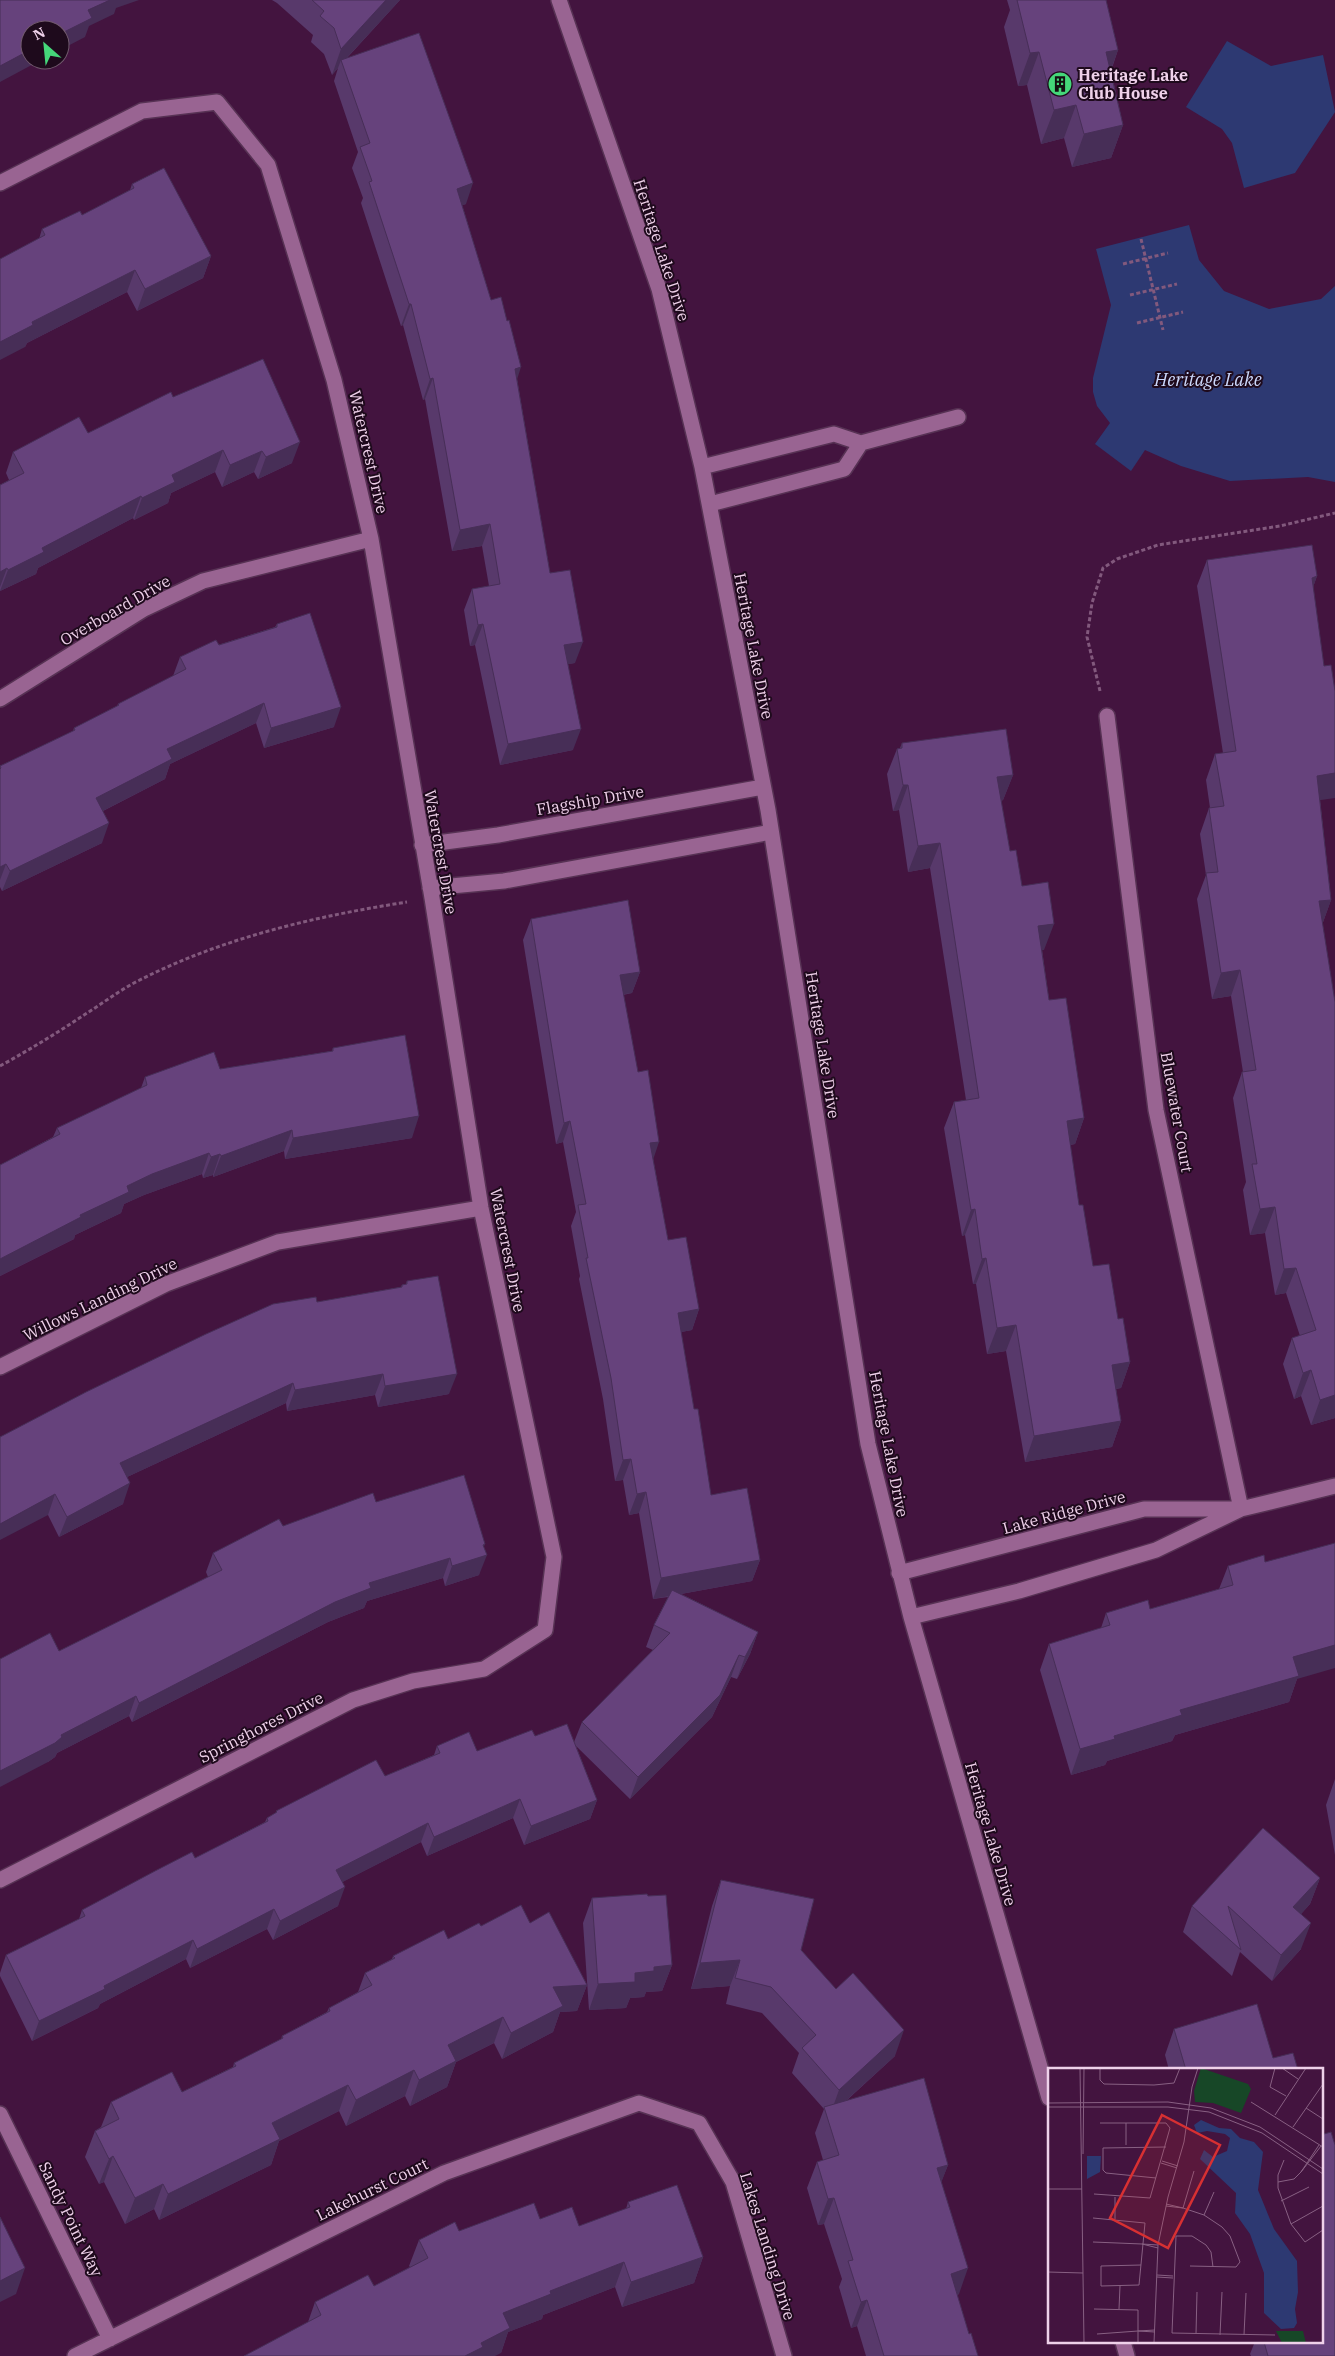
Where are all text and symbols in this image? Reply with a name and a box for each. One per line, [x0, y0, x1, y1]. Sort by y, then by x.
north arrow [20, 20, 70, 70]
text: N [30, 23, 48, 44]
place label: Heritage Lake Club House [1078, 65, 1188, 103]
building icon: Heritage Lake Club House [1047, 71, 1073, 97]
street label: Heritage Lake Drive [630, 176, 694, 324]
water label: Heritage Lake [1153, 368, 1262, 391]
street label: Watercrest Drive [345, 388, 393, 516]
street label: Overboard Drive [56, 570, 174, 650]
street label: Heritage Lake Drive [730, 571, 778, 721]
street label: Flagship Drive [535, 781, 645, 819]
street label: Watercrest Drive [420, 788, 462, 916]
street label: Heritage Lake Drive [802, 970, 844, 1120]
street label: Bluewater Court [1157, 1050, 1197, 1174]
street label: Watercrest Drive [486, 1186, 530, 1314]
street label: Willows Landing Drive [20, 1253, 180, 1345]
street label: Heritage Lake Drive [865, 1369, 913, 1519]
street label: Lake Ridge Drive [1000, 1486, 1128, 1538]
street label: Springhores Drive [196, 1687, 326, 1767]
street label: Heritage Lake Drive [961, 1760, 1021, 1908]
inset map [1048, 2068, 1322, 2344]
street label: Lakehurst Court [313, 2153, 432, 2225]
street label: Sandy Point Way [35, 2158, 108, 2280]
street label: Lakes Landing Drive [736, 2170, 800, 2322]

